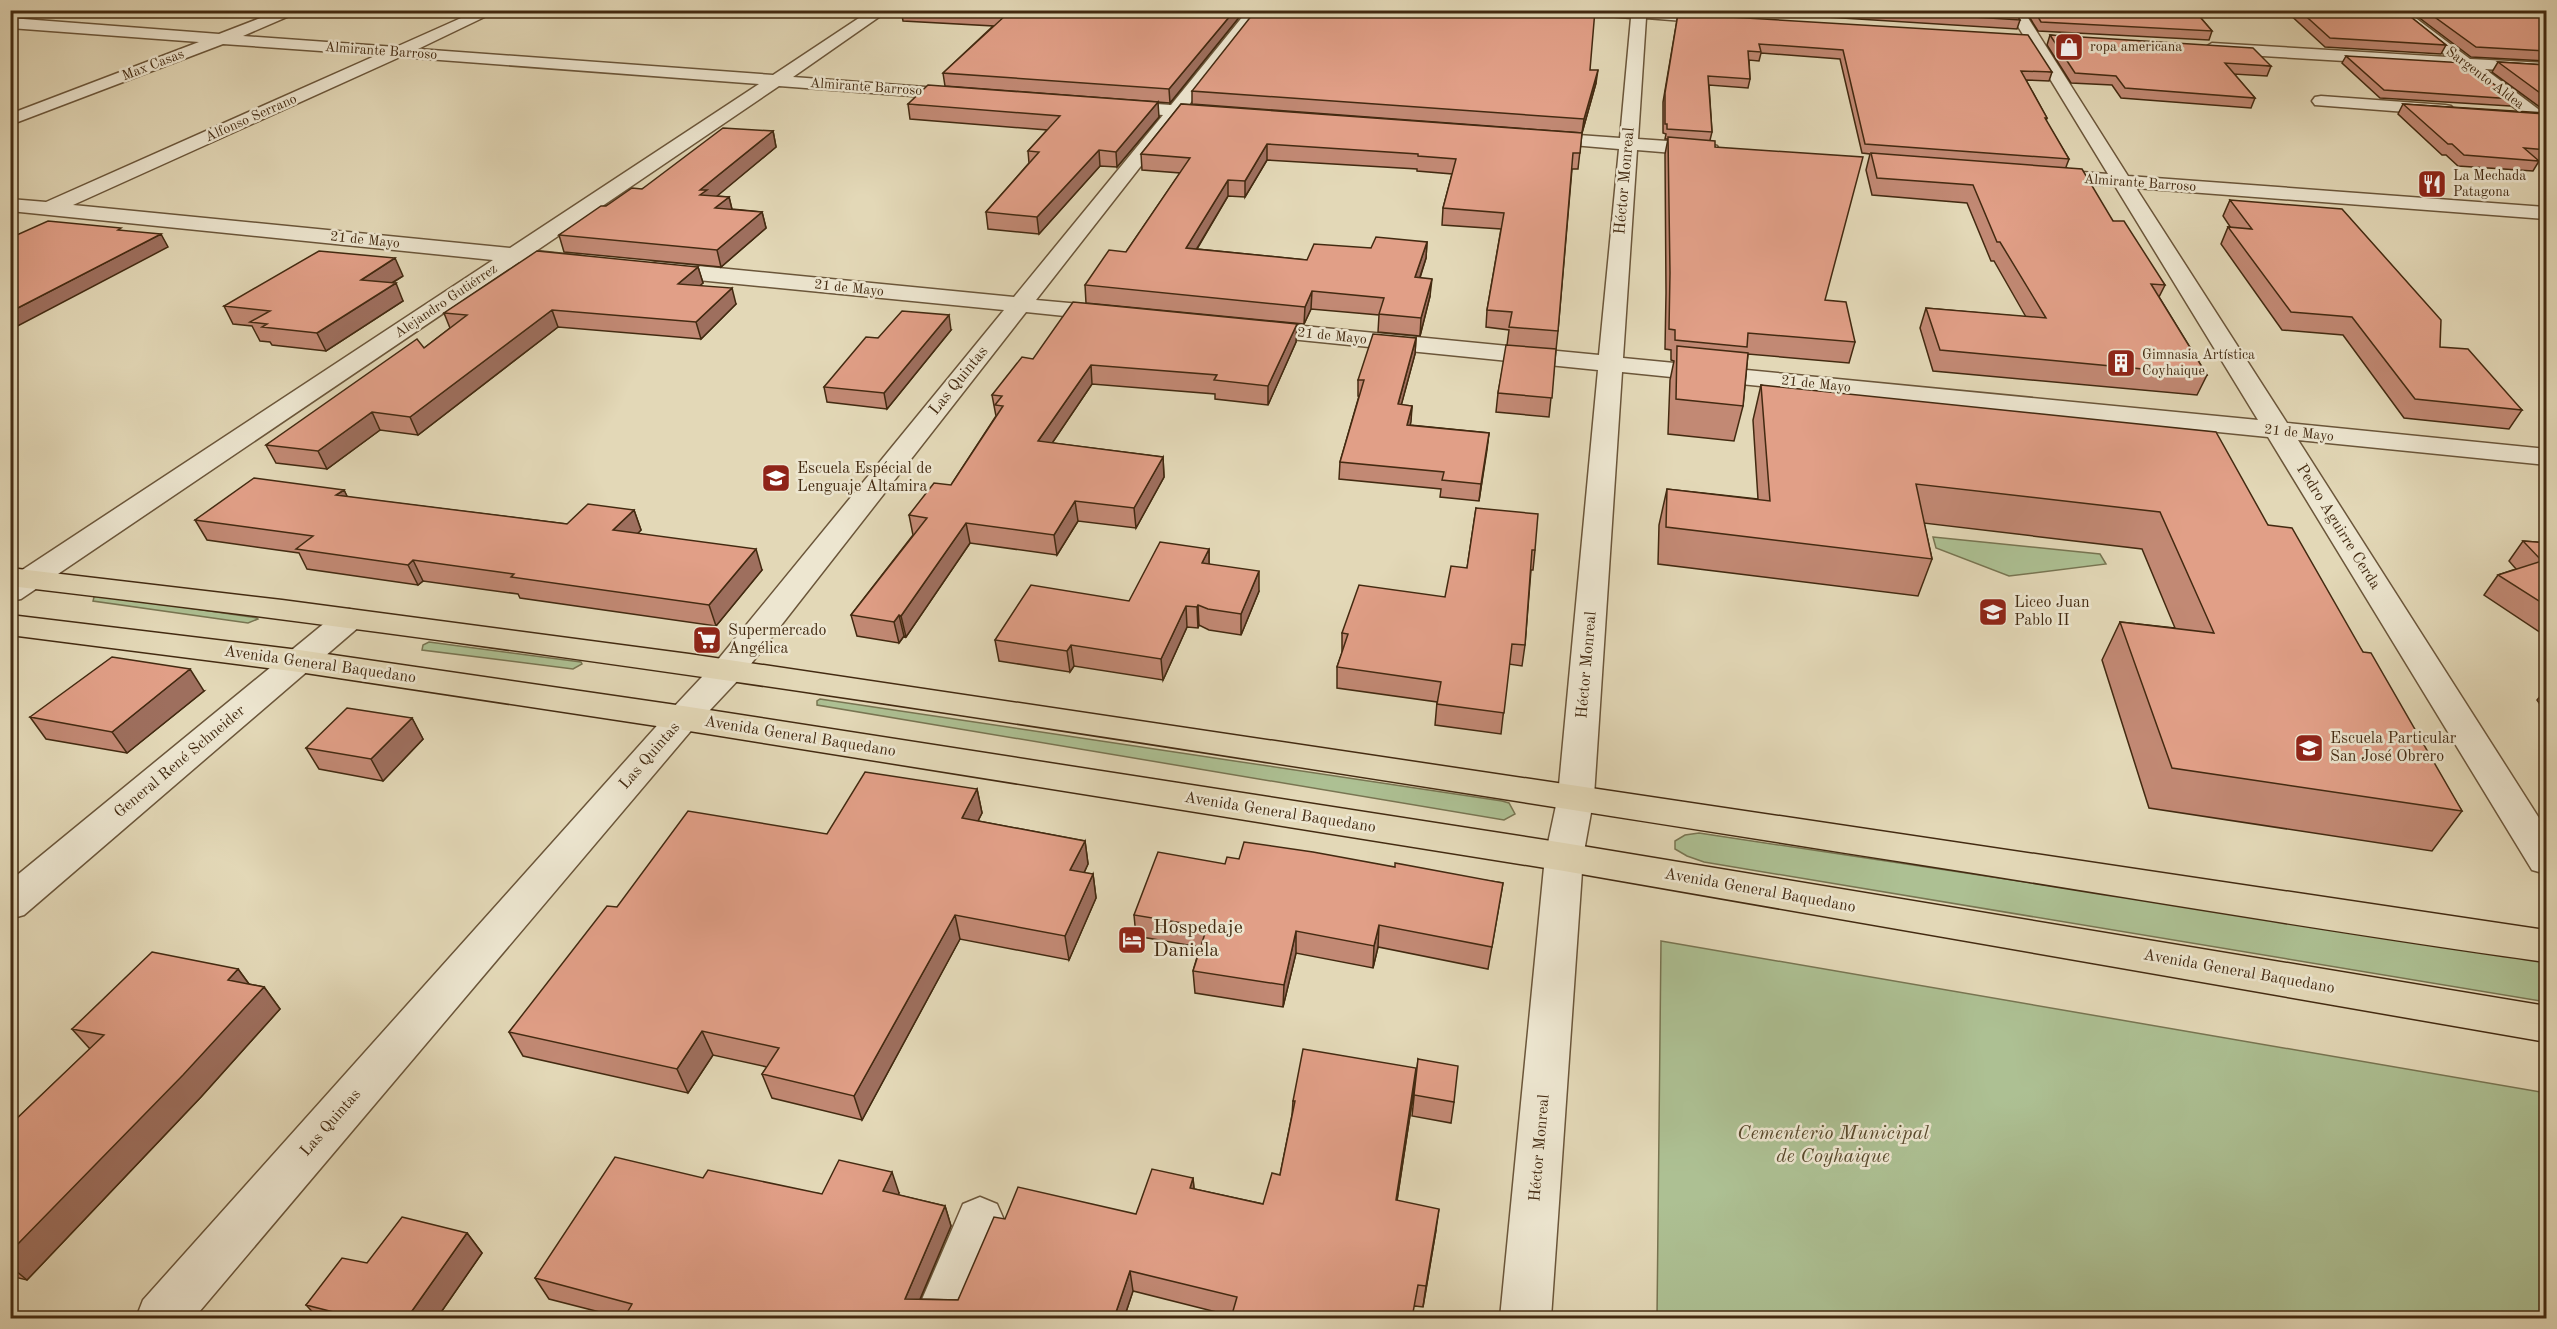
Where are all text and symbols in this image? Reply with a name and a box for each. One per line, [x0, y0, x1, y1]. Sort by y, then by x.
shop icon: ropa americana [2053, 31, 2085, 63]
street label: Almirante Barroso [324, 40, 438, 62]
place label: ropa americana [2090, 40, 2182, 54]
street label: Sargento Aldea [2443, 44, 2527, 112]
street label: Max Casas [120, 47, 186, 83]
street label: Almirante Barroso [809, 76, 923, 98]
street label: Alfonso Serrano [203, 92, 299, 144]
street label: Héctor Monreal [1612, 127, 1638, 235]
restaurant icon: La Mechada Patagona [2416, 168, 2448, 200]
place label: La Mechada Patagona [2453, 169, 2526, 199]
street label: Almirante Barroso [2083, 172, 2197, 194]
street label: 21 de Mayo [329, 229, 401, 251]
street label: Alejandro Gutiérrez [392, 261, 500, 341]
street label: 21 de Mayo [813, 277, 885, 299]
street label: 21 de Mayo [1296, 325, 1368, 347]
street label: Las Quintas [927, 344, 991, 418]
building icon: Gimnasia Artística Coyhaique [2105, 347, 2137, 379]
place label: Gimnasia Artística Coyhaique [2142, 348, 2255, 378]
street label: 21 de Mayo [1780, 373, 1852, 395]
street label: 21 de Mayo [2263, 422, 2335, 444]
place label: Escuela Espécial de Lenguaje Altamira [797, 461, 932, 495]
school or university icon: Escuela Espécial de Lenguaje Altamira [760, 462, 792, 494]
street label: Pedro Aguirre Cerda [2293, 462, 2383, 593]
place label: Liceo Juan Pablo II [2014, 595, 2090, 629]
school or university icon: Liceo Juan Pablo II [1977, 596, 2009, 628]
street label: Héctor Monreal [1574, 611, 1600, 719]
place label: Supermercado Angélica [728, 623, 827, 657]
supermarket icon: Supermercado Angélica [691, 624, 723, 656]
street label: Avenida General Baquedano [223, 644, 417, 686]
street label: General René Schneider [111, 702, 249, 821]
street label: Avenida General Baquedano [703, 714, 897, 760]
street label: Las Quintas [617, 719, 683, 793]
place label: Escuela Particular San José Obrero [2330, 731, 2457, 765]
school or university icon: Escuela Particular San José Obrero [2293, 732, 2325, 764]
street label: Avenida General Baquedano [1183, 790, 1377, 836]
street label: Avenida General Baquedano [1663, 866, 1857, 916]
place label: Hospedaje Daniela [1153, 918, 1243, 961]
hotel icon: Hospedaje Daniela [1116, 924, 1148, 956]
street label: Avenida General Baquedano [2142, 947, 2336, 997]
street label: Las Quintas [298, 1086, 364, 1160]
street label: Héctor Monreal [1527, 1094, 1553, 1202]
park label: Cementerio Municipal de Coyhaique [1737, 1124, 1929, 1167]

